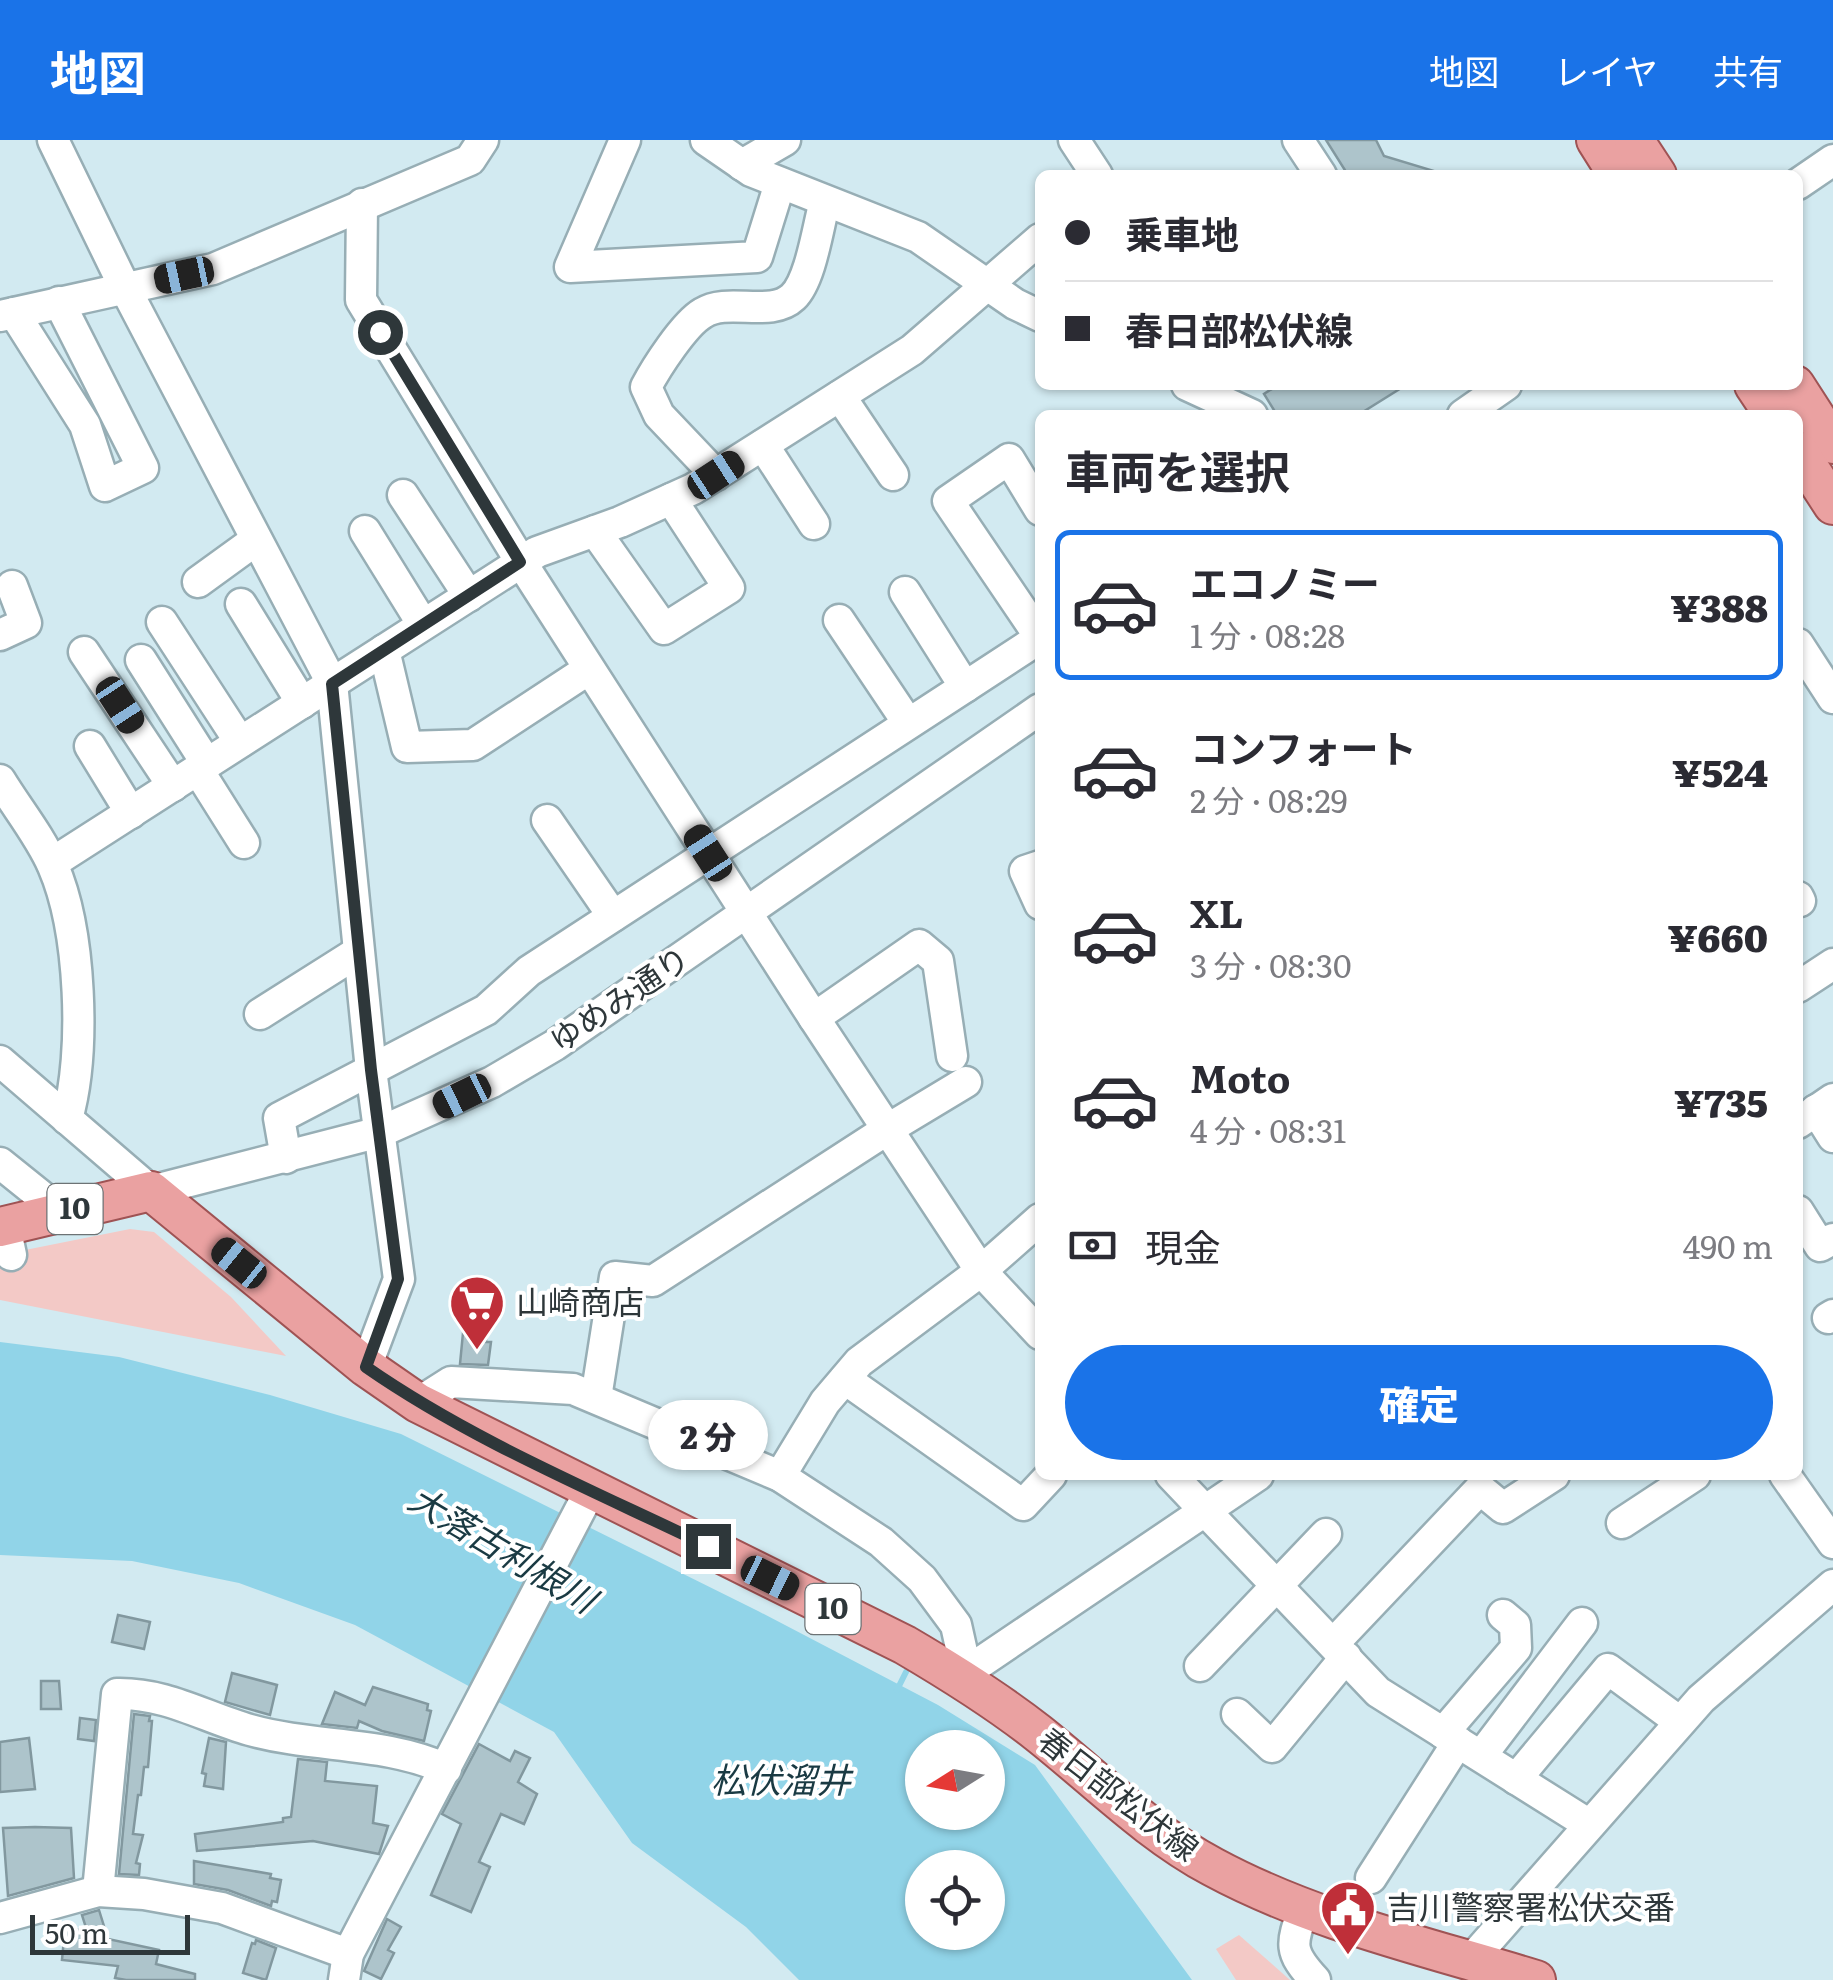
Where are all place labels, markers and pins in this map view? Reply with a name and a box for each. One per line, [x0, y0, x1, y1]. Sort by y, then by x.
supermarket icon: 山崎商店 [447, 1273, 507, 1352]
place label: 山崎商店 [516, 1276, 644, 1324]
public building icon: 吉川警察署松伏交番 [1318, 1878, 1378, 1957]
place label: 吉川警察署松伏交番 [1387, 1881, 1675, 1929]

